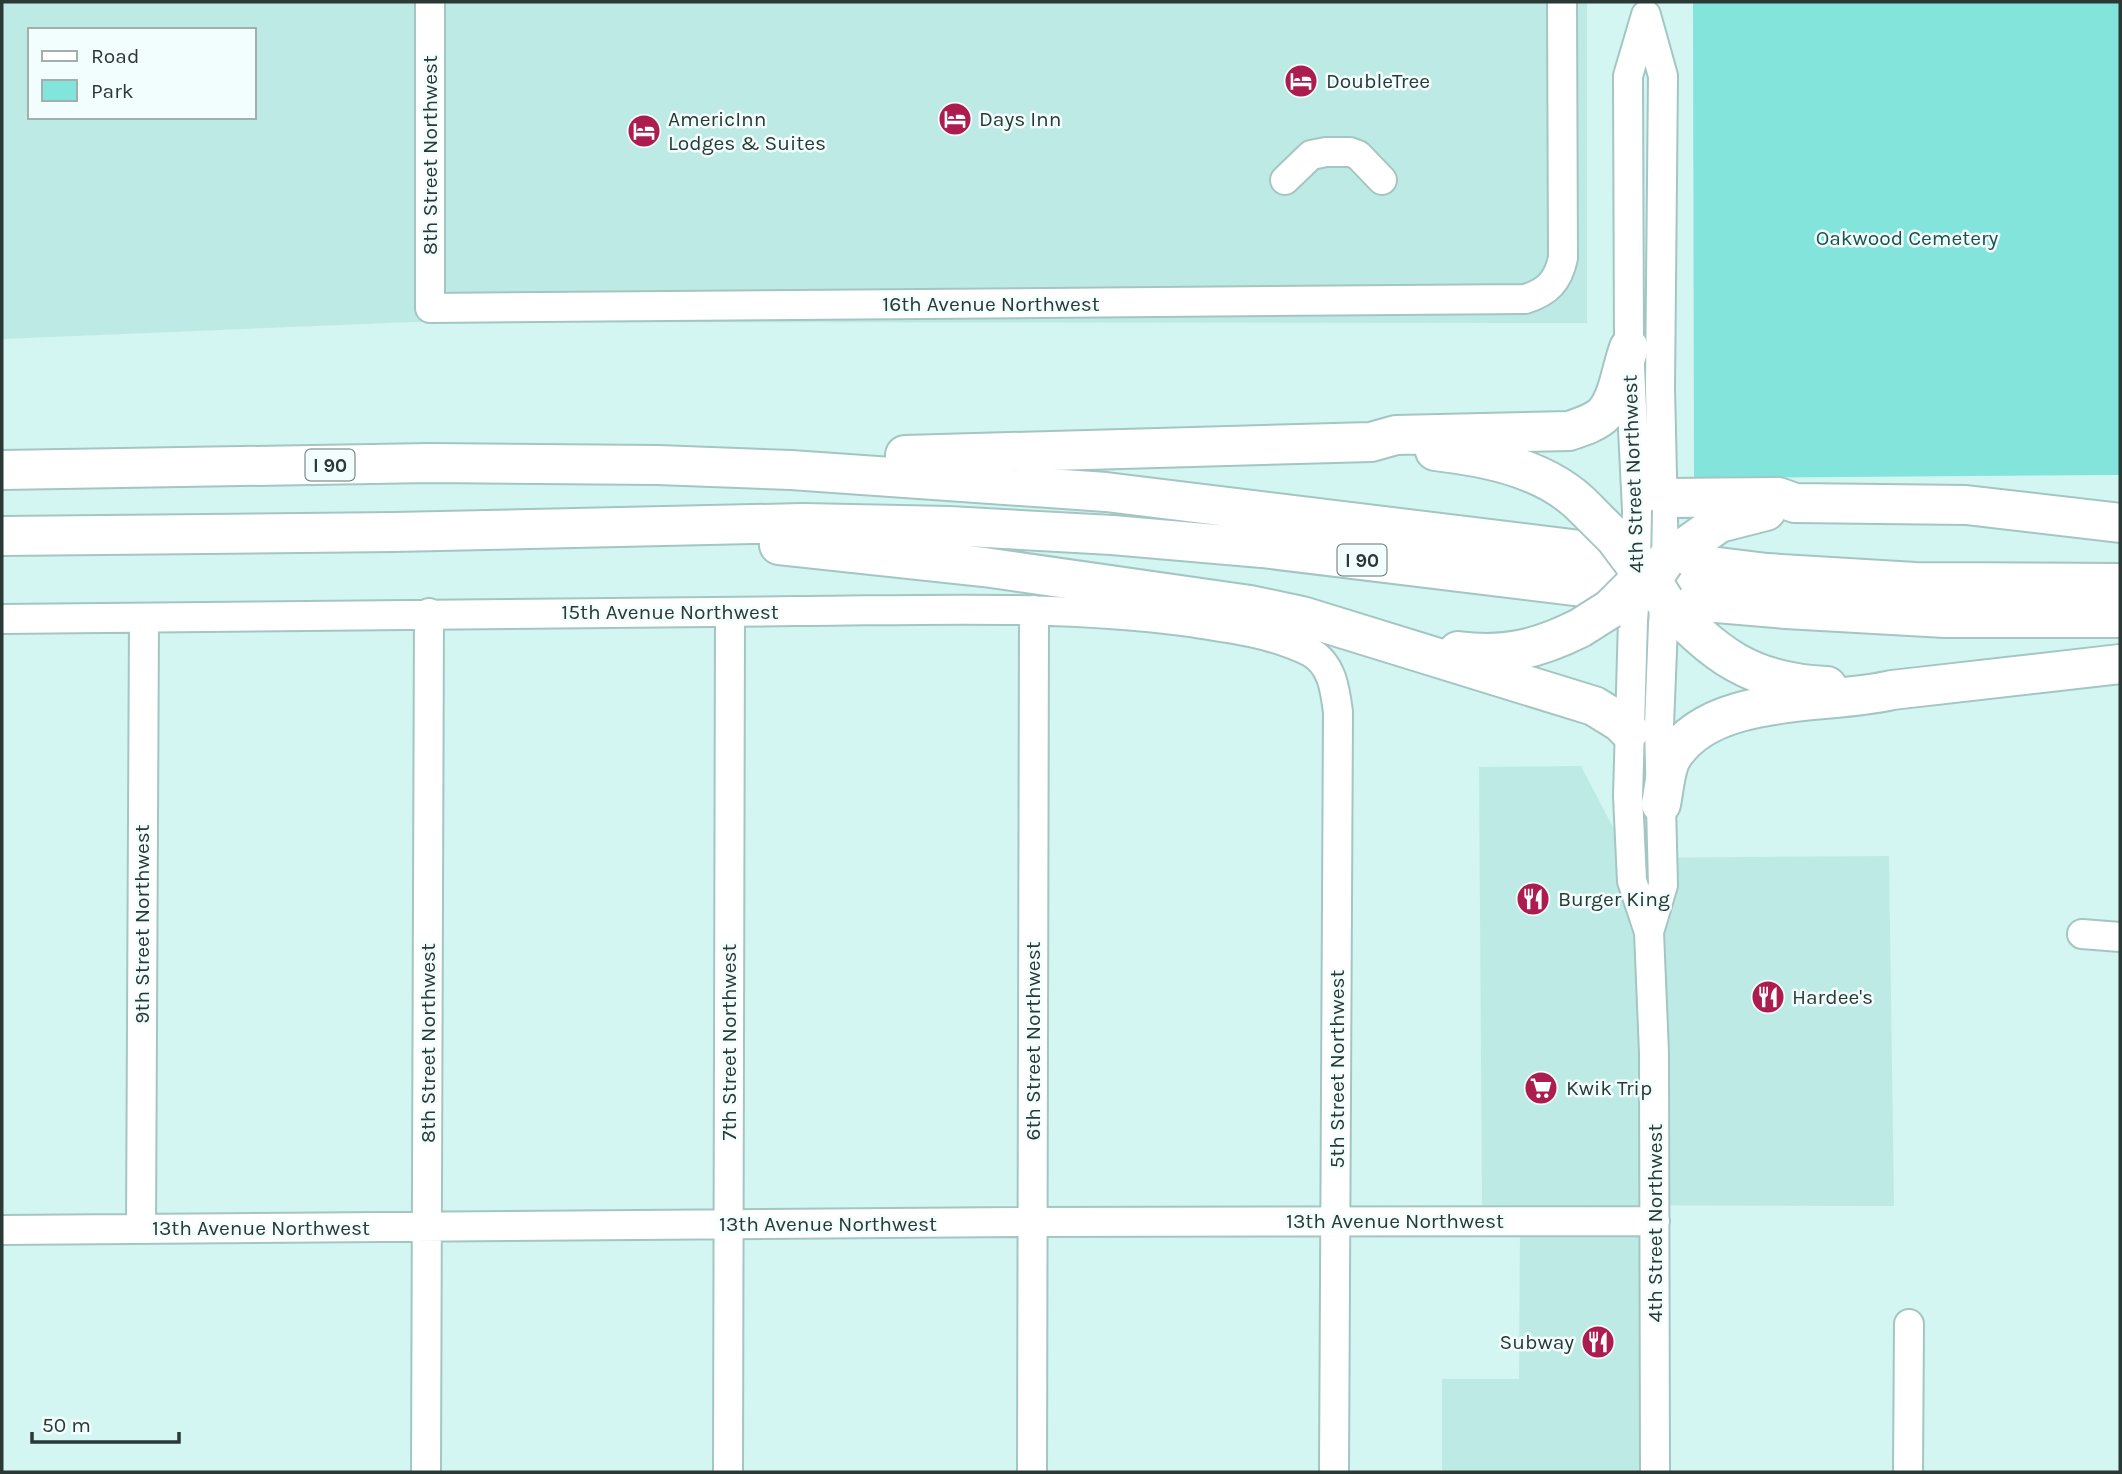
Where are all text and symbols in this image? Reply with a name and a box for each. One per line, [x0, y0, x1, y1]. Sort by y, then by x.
legend [28, 28, 256, 119]
text: Road [91, 44, 139, 68]
street label: 8th Street Northwest [418, 55, 442, 255]
hotel icon: DoubleTree [1282, 62, 1320, 100]
place label: DoubleTree [1326, 69, 1430, 93]
text: Park [91, 79, 134, 103]
hotel icon: Days Inn [936, 100, 974, 138]
place label: AmericInn Lodges & Suites [668, 107, 826, 155]
place label: Days Inn [979, 107, 1061, 131]
hotel icon: AmericInn Lodges & Suites [625, 112, 663, 150]
park label: Oakwood Cemetery [1816, 226, 1999, 250]
street label: 16th Avenue Northwest [882, 292, 1100, 316]
street label: 4th Street Northwest [1618, 374, 1648, 574]
road number: I 90 [306, 450, 354, 480]
road number: I 90 [1338, 544, 1386, 576]
street label: 15th Avenue Northwest [561, 600, 779, 624]
street label: 9th Street Northwest [130, 824, 154, 1024]
restaurant icon: Burger King [1514, 880, 1552, 918]
place label: Burger King [1558, 887, 1670, 911]
street label: 6th Street Northwest [1021, 941, 1045, 1141]
street label: 8th Street Northwest [416, 943, 440, 1143]
street label: 7th Street Northwest [717, 943, 741, 1140]
street label: 5th Street Northwest [1325, 969, 1349, 1168]
restaurant icon: Hardee's [1749, 978, 1787, 1016]
place label: Hardee's [1792, 985, 1873, 1009]
supermarket icon: Kwik Trip [1522, 1069, 1560, 1107]
place label: Kwik Trip [1566, 1076, 1652, 1100]
street label: 4th Street Northwest [1643, 1123, 1667, 1322]
street label: 13th Avenue Northwest [1286, 1209, 1504, 1233]
street label: 13th Avenue Northwest [719, 1212, 937, 1236]
street label: 13th Avenue Northwest [152, 1216, 370, 1240]
restaurant icon: Subway [1579, 1323, 1617, 1361]
place label: Subway [1500, 1330, 1574, 1354]
scale bar [32, 1400, 178, 1444]
text: 50 m [42, 1413, 91, 1437]

